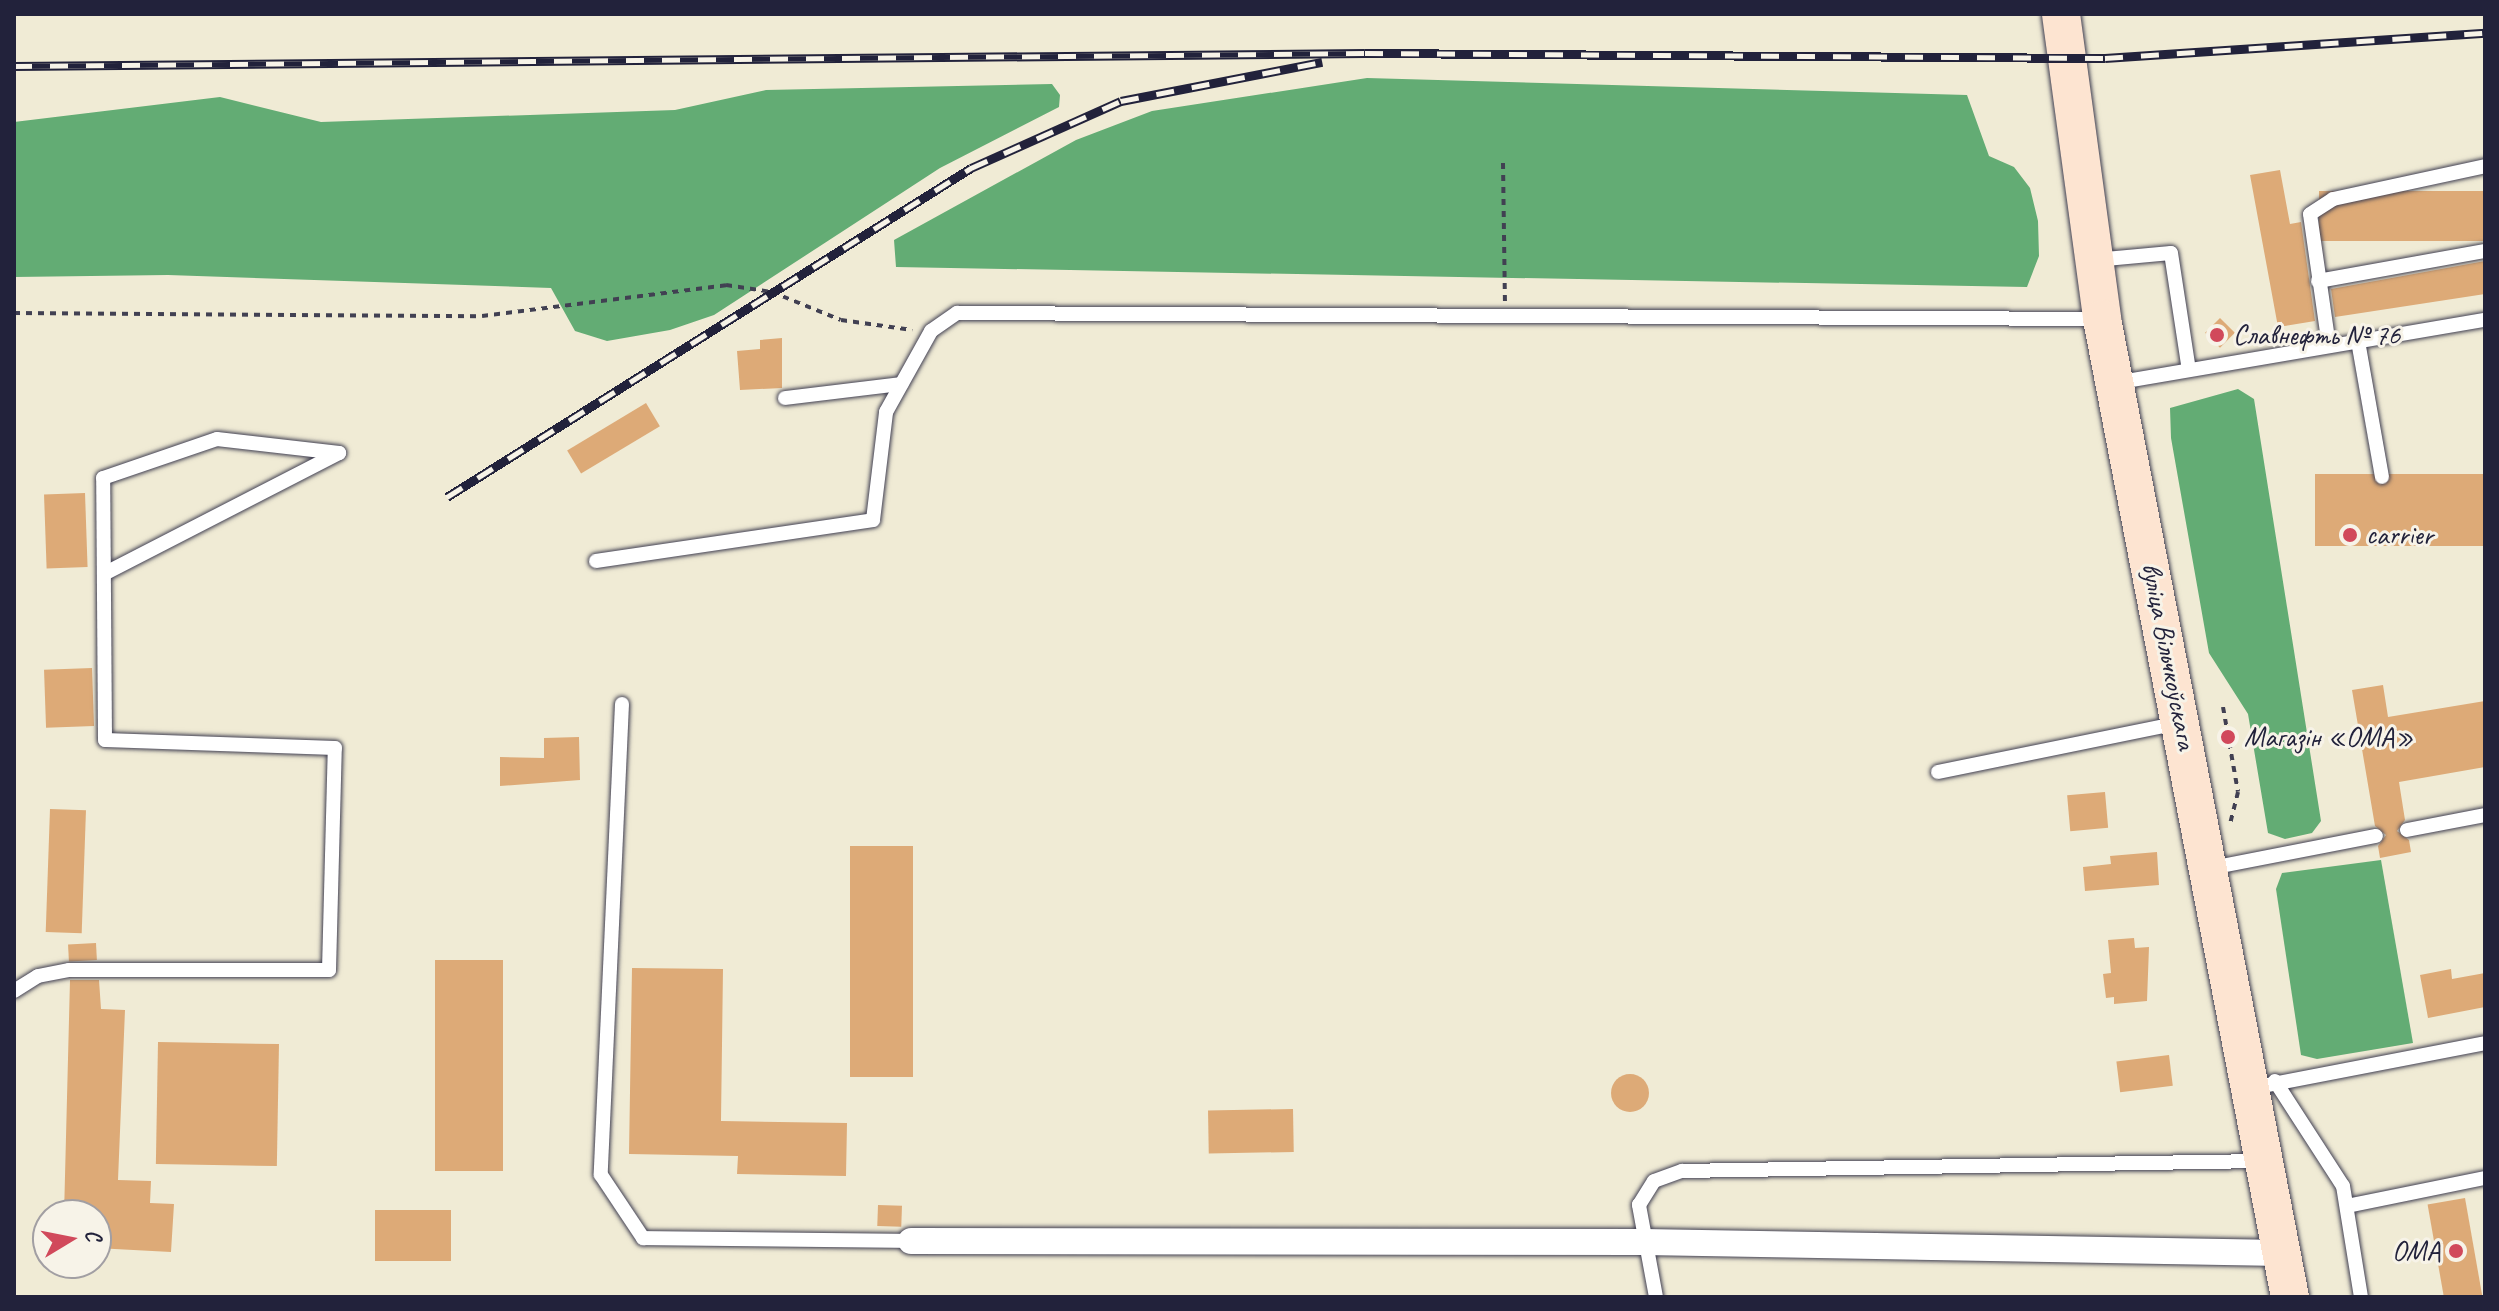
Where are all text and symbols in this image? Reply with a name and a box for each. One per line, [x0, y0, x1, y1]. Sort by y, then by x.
place label: Славнефть № 76 [2233, 318, 2400, 352]
marker: Славнефть № 76 [2208, 326, 2226, 344]
place label: carrier [2366, 518, 2433, 552]
marker: carrier [2341, 526, 2359, 544]
street label: вуліца Вільчкоўскага [2134, 560, 2204, 752]
place label: Магазін «ОМА» [2244, 720, 2414, 754]
marker: Магазін «ОМА» [2219, 728, 2237, 746]
north arrow [32, 1199, 112, 1279]
text: С [79, 1227, 108, 1243]
place label: ОМА [2392, 1234, 2440, 1268]
marker: ОМА [2447, 1242, 2465, 1260]

